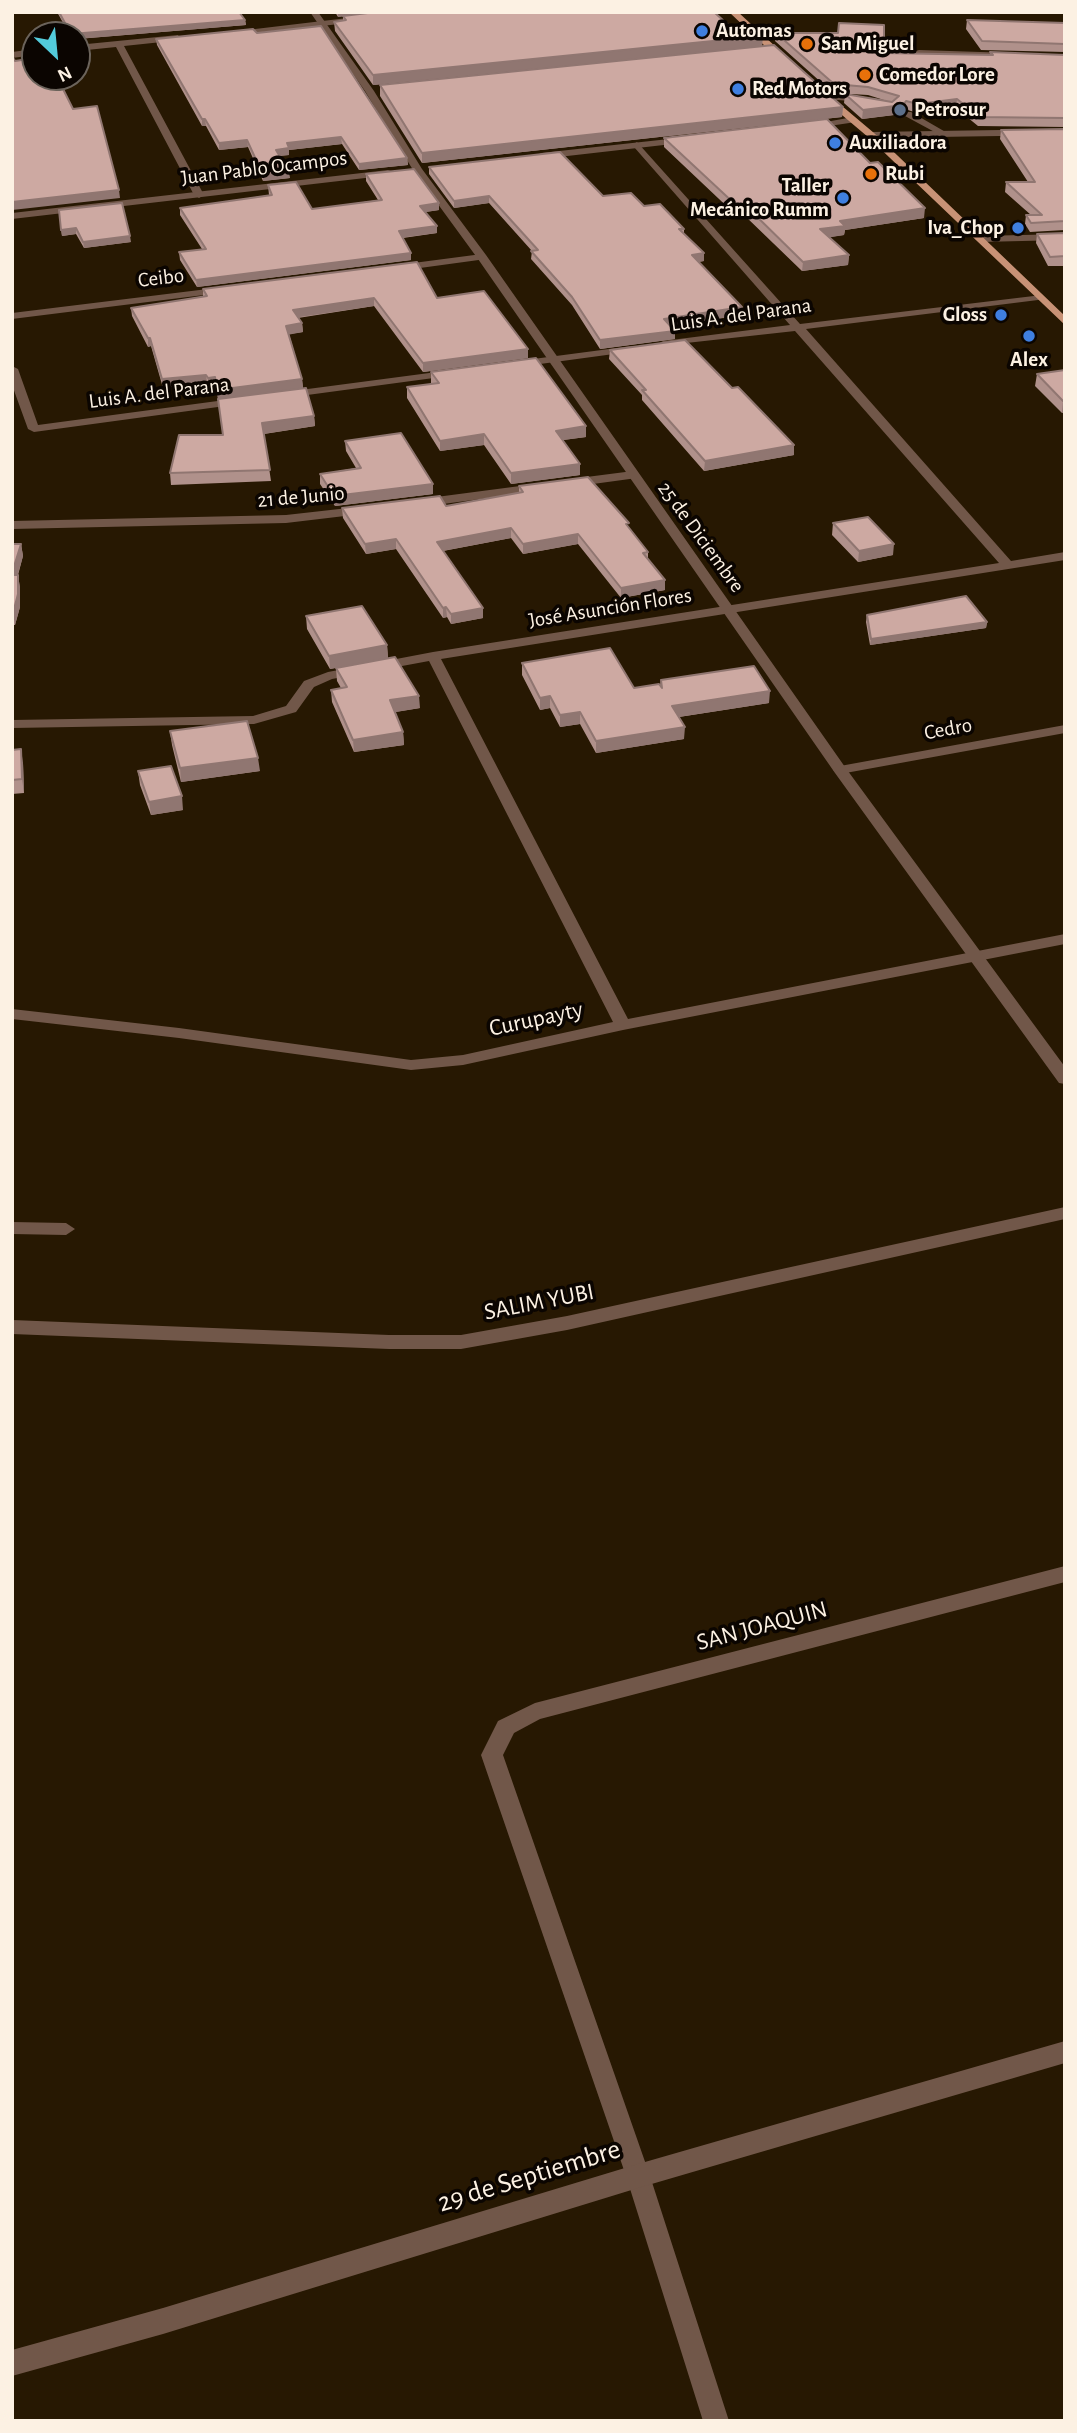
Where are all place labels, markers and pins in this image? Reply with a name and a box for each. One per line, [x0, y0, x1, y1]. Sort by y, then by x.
place label: Automas [716, 18, 791, 44]
marker: Automas [694, 23, 710, 39]
place label: San Miguel [821, 31, 914, 57]
marker: San Miguel [799, 36, 815, 52]
place label: Comedor Lore [879, 62, 995, 88]
marker: Comedor Lore [857, 67, 873, 83]
place label: Red Motors [752, 76, 847, 102]
marker: Red Motors [730, 81, 746, 97]
place label: Petrosur [914, 97, 986, 123]
marker: Petrosur [892, 102, 908, 118]
place label: Auxiliadora [849, 130, 947, 156]
marker: Auxiliadora [827, 135, 843, 151]
place label: Rubi [885, 161, 924, 187]
marker: Rubi [863, 166, 879, 182]
place label: Taller Mecánico Rumm [690, 173, 829, 223]
marker: Taller Mecánico Rumm [835, 190, 851, 206]
place label: Iva_Chop [927, 215, 1004, 241]
marker: Iva_Chop [1010, 220, 1026, 236]
place label: Gloss [943, 302, 987, 328]
marker: Gloss [993, 307, 1009, 323]
marker: Alex [1021, 328, 1037, 344]
place label: Alex [1010, 347, 1048, 373]

